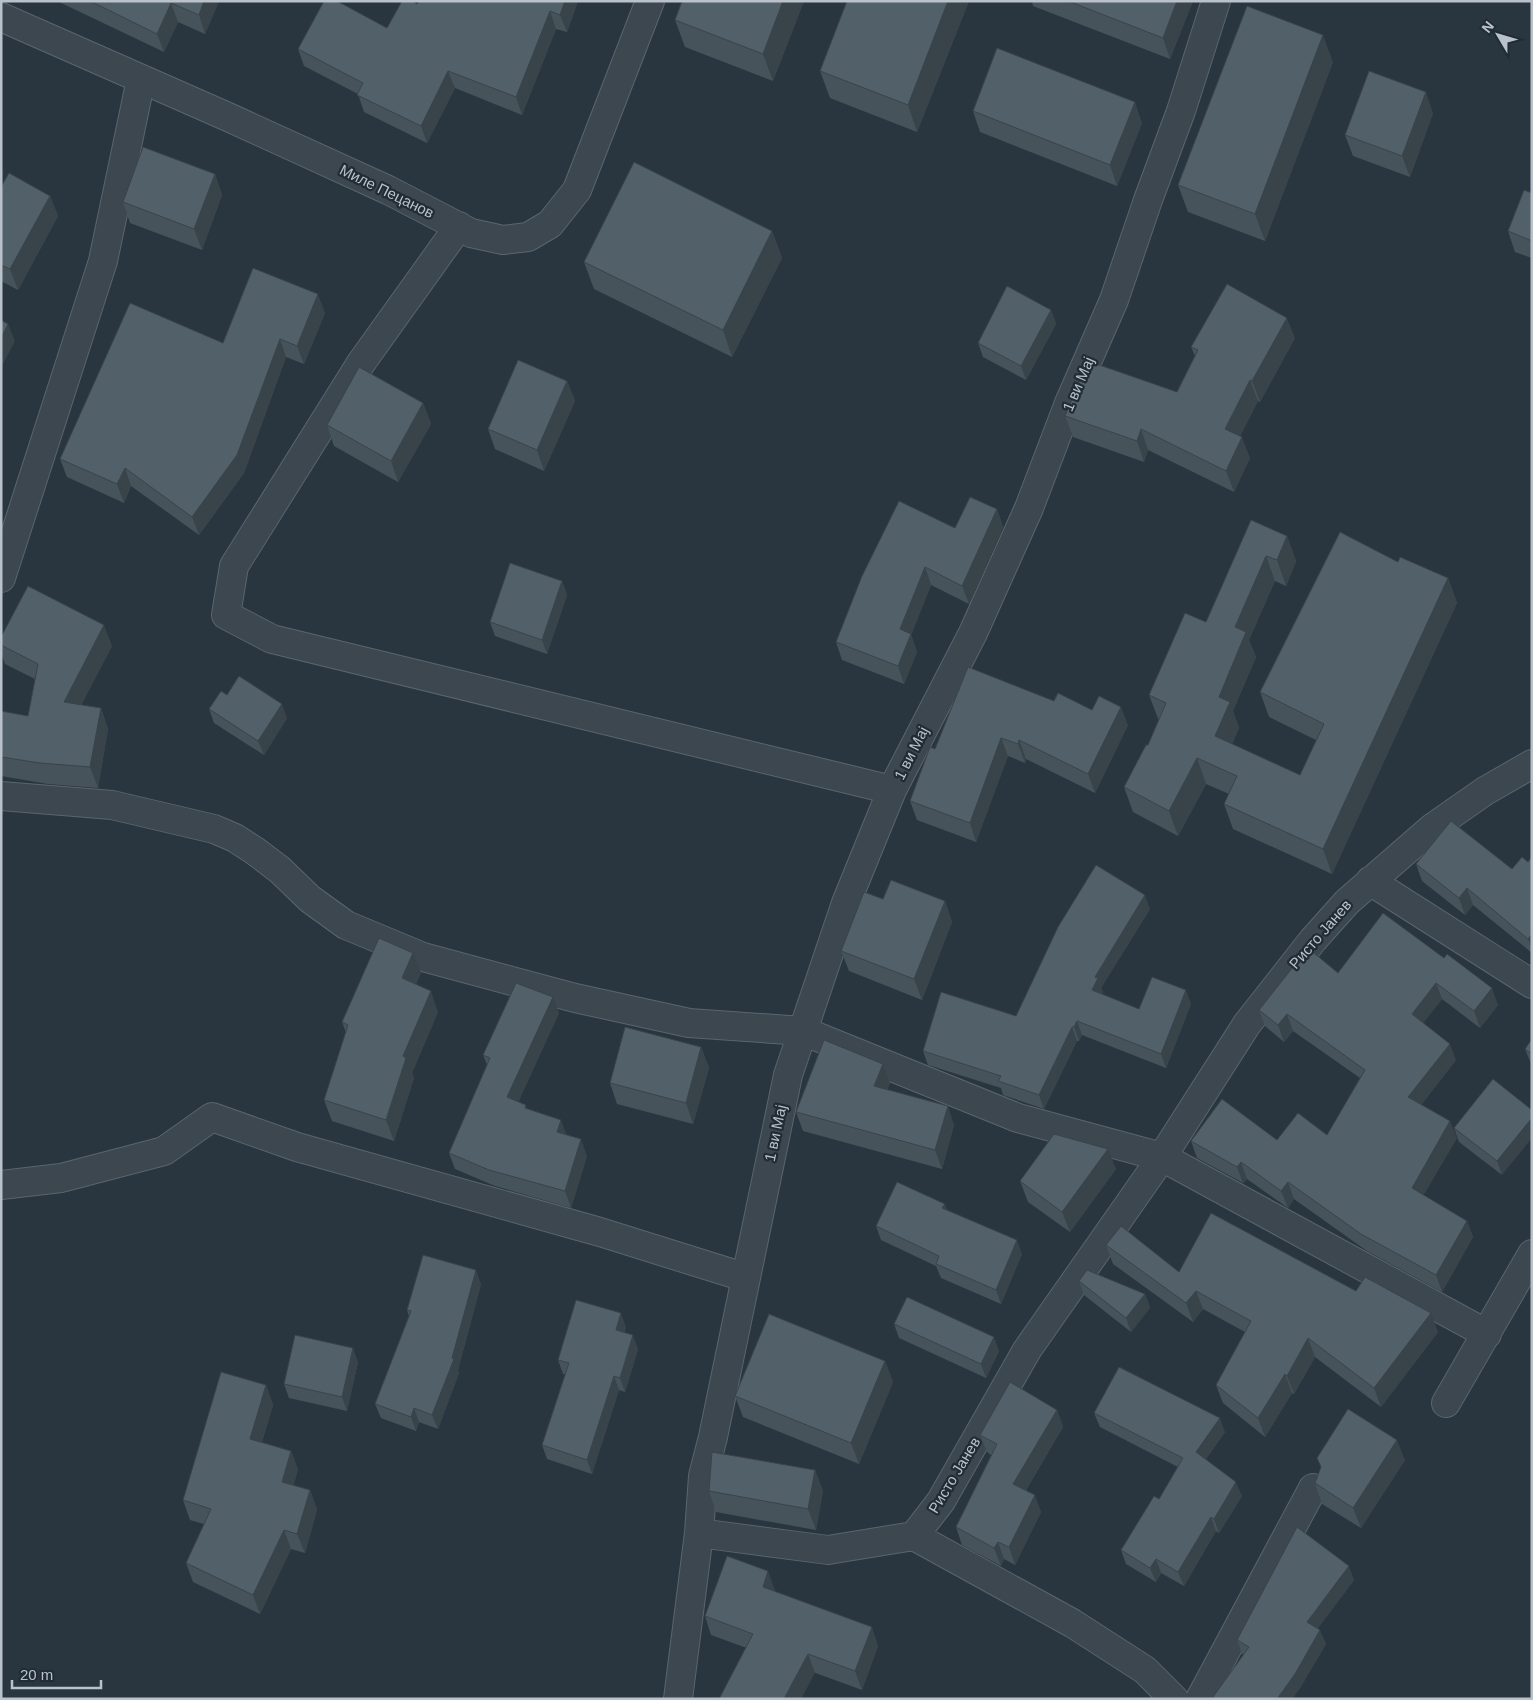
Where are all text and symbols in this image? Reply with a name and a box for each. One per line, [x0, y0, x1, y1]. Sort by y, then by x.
north arrow [1473, 10, 1523, 60]
text: N [1478, 18, 1497, 36]
street label: Миле Пецанов [337, 161, 437, 221]
street label: 1 ви Мај [1059, 354, 1097, 414]
street label: 1 ви Мај [890, 724, 932, 782]
street label: Ристо Јанев [1286, 896, 1354, 972]
street label: 1 ви Мај [761, 1103, 789, 1163]
street label: Ристо Јанев [925, 1434, 983, 1516]
scale bar [12, 1658, 101, 1690]
text: 20 m [20, 1666, 53, 1683]

